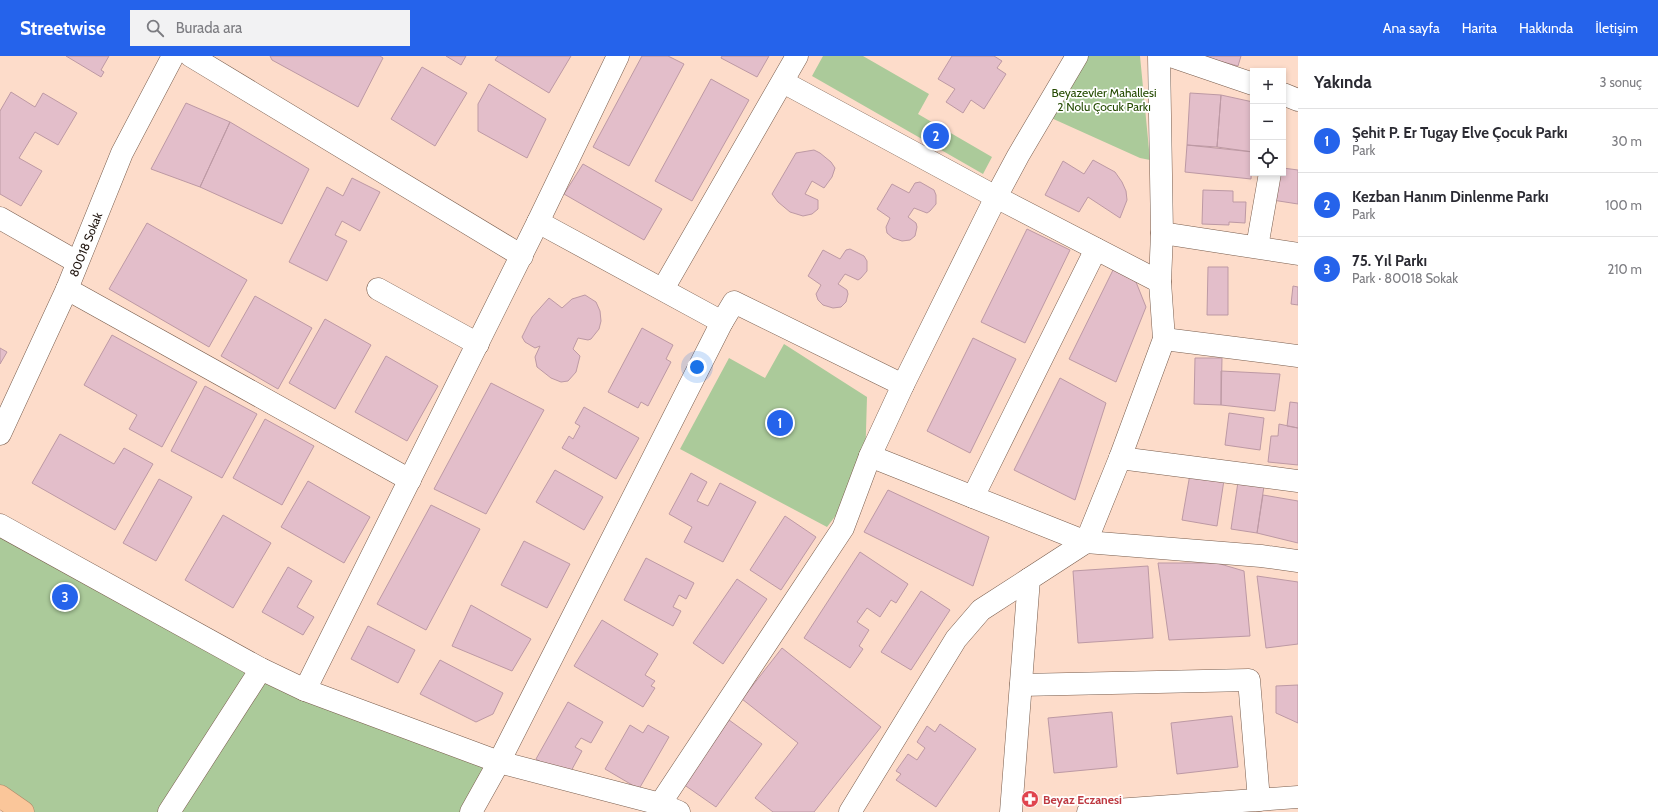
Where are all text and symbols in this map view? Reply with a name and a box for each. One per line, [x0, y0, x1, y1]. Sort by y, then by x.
search box [130, 10, 410, 46]
text: Streetwise [20, 17, 106, 40]
icon: search [144, 17, 166, 39]
text: Burada ara [176, 19, 242, 37]
text: Ana sayfa [1383, 19, 1440, 37]
text: Harita [1462, 19, 1497, 37]
text: Hakkında [1519, 19, 1573, 37]
text: İletişim [1595, 19, 1638, 37]
map controls [1250, 68, 1286, 176]
button: + [1250, 68, 1286, 104]
text: Yakında [1314, 72, 1372, 92]
text: 3 sonuç [1600, 74, 1642, 90]
park label: Beyazevler Mahallesi 2 Nolu Çocuk Parkı [1052, 85, 1156, 114]
button: − [1250, 104, 1286, 140]
pin: 2 [923, 121, 949, 151]
text: Şehit P. Er Tugay Elve Çocuk Parkı [1352, 124, 1568, 142]
text: 1 [1325, 133, 1329, 149]
text: 30 m [1612, 133, 1642, 149]
button: locate [1250, 140, 1286, 176]
text: Park [1352, 142, 1375, 158]
text: Kezban Hanım Dinlenme Parkı [1352, 188, 1549, 206]
text: 2 [1324, 197, 1330, 213]
text: 100 m [1605, 197, 1642, 213]
text: Park [1352, 206, 1375, 222]
street label: 80018 Sokak [65, 209, 105, 279]
text: 75. Yıl Parkı [1352, 252, 1427, 270]
text: 3 [1323, 261, 1331, 277]
text: 210 m [1608, 261, 1642, 277]
text: Park · 80018 Sokak [1352, 270, 1458, 286]
your location [687, 357, 707, 377]
pin: 1 [767, 408, 793, 438]
pin: 3 [52, 582, 78, 612]
pharmacy icon: Beyaz Eczanesi [1020, 789, 1040, 809]
place label: Beyaz Eczanesi [1043, 792, 1122, 807]

